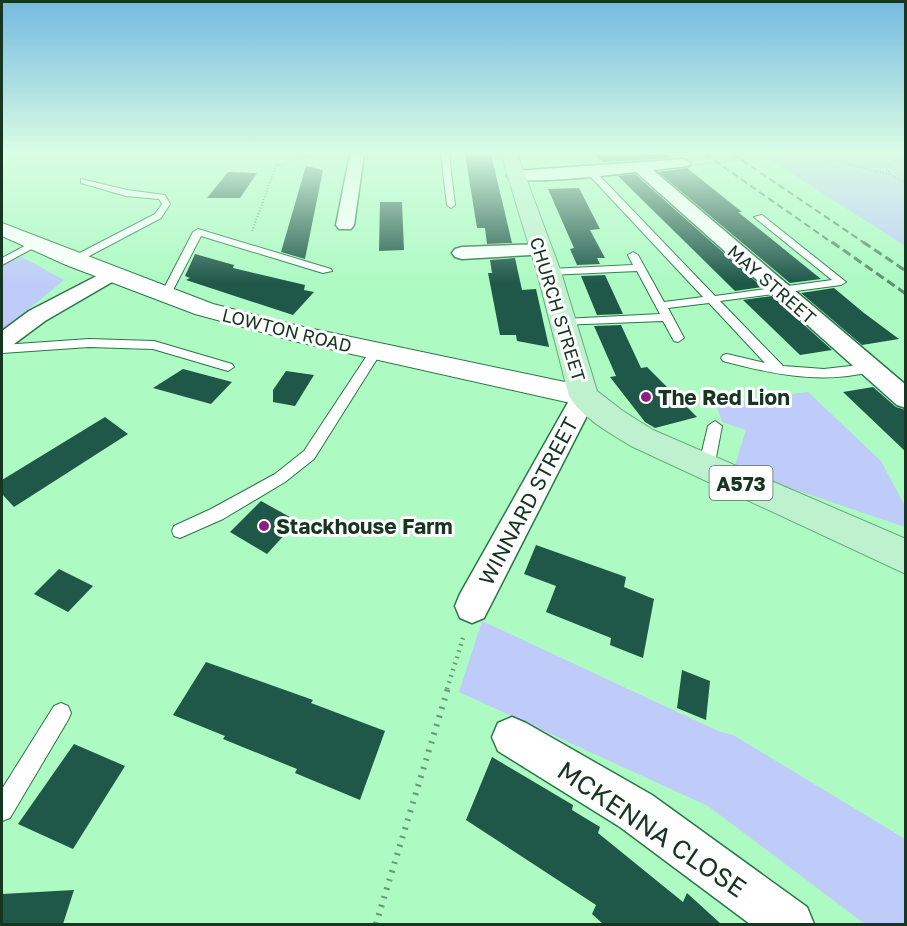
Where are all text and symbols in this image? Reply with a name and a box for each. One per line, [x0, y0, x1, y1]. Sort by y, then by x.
street label: CHURCH STREET [526, 234, 590, 384]
street label: MAY STREET [723, 240, 821, 328]
street label: LOWTON ROAD [220, 303, 354, 357]
place label: The Red Lion [658, 384, 790, 410]
marker: The Red Lion [639, 390, 653, 404]
street label: WINNARD STREET [473, 413, 583, 589]
road number: A573 [710, 466, 772, 500]
place label: Stackhouse Farm [276, 513, 453, 539]
marker: Stackhouse Farm [257, 519, 271, 533]
street label: MCKENNA CLOSE [552, 755, 752, 903]

